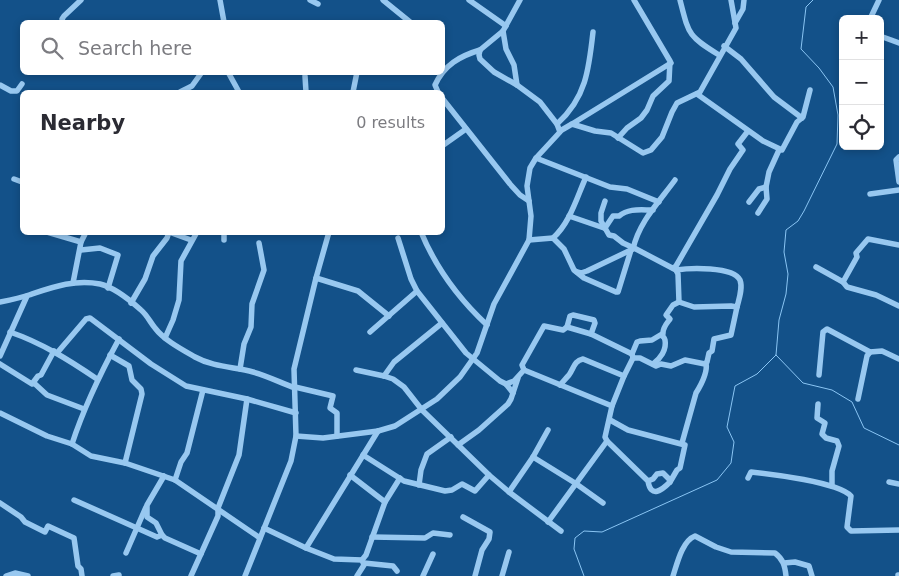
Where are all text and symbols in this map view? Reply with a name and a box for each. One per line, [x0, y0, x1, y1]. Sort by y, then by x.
map controls [839, 15, 884, 150]
button: + [839, 15, 884, 60]
search box [20, 20, 445, 75]
icon: search [38, 34, 66, 62]
text: Search here [78, 37, 192, 59]
button: − [839, 60, 884, 105]
button: locate [839, 105, 884, 150]
text: Nearby [40, 111, 125, 135]
text: 0 results [356, 113, 425, 132]

